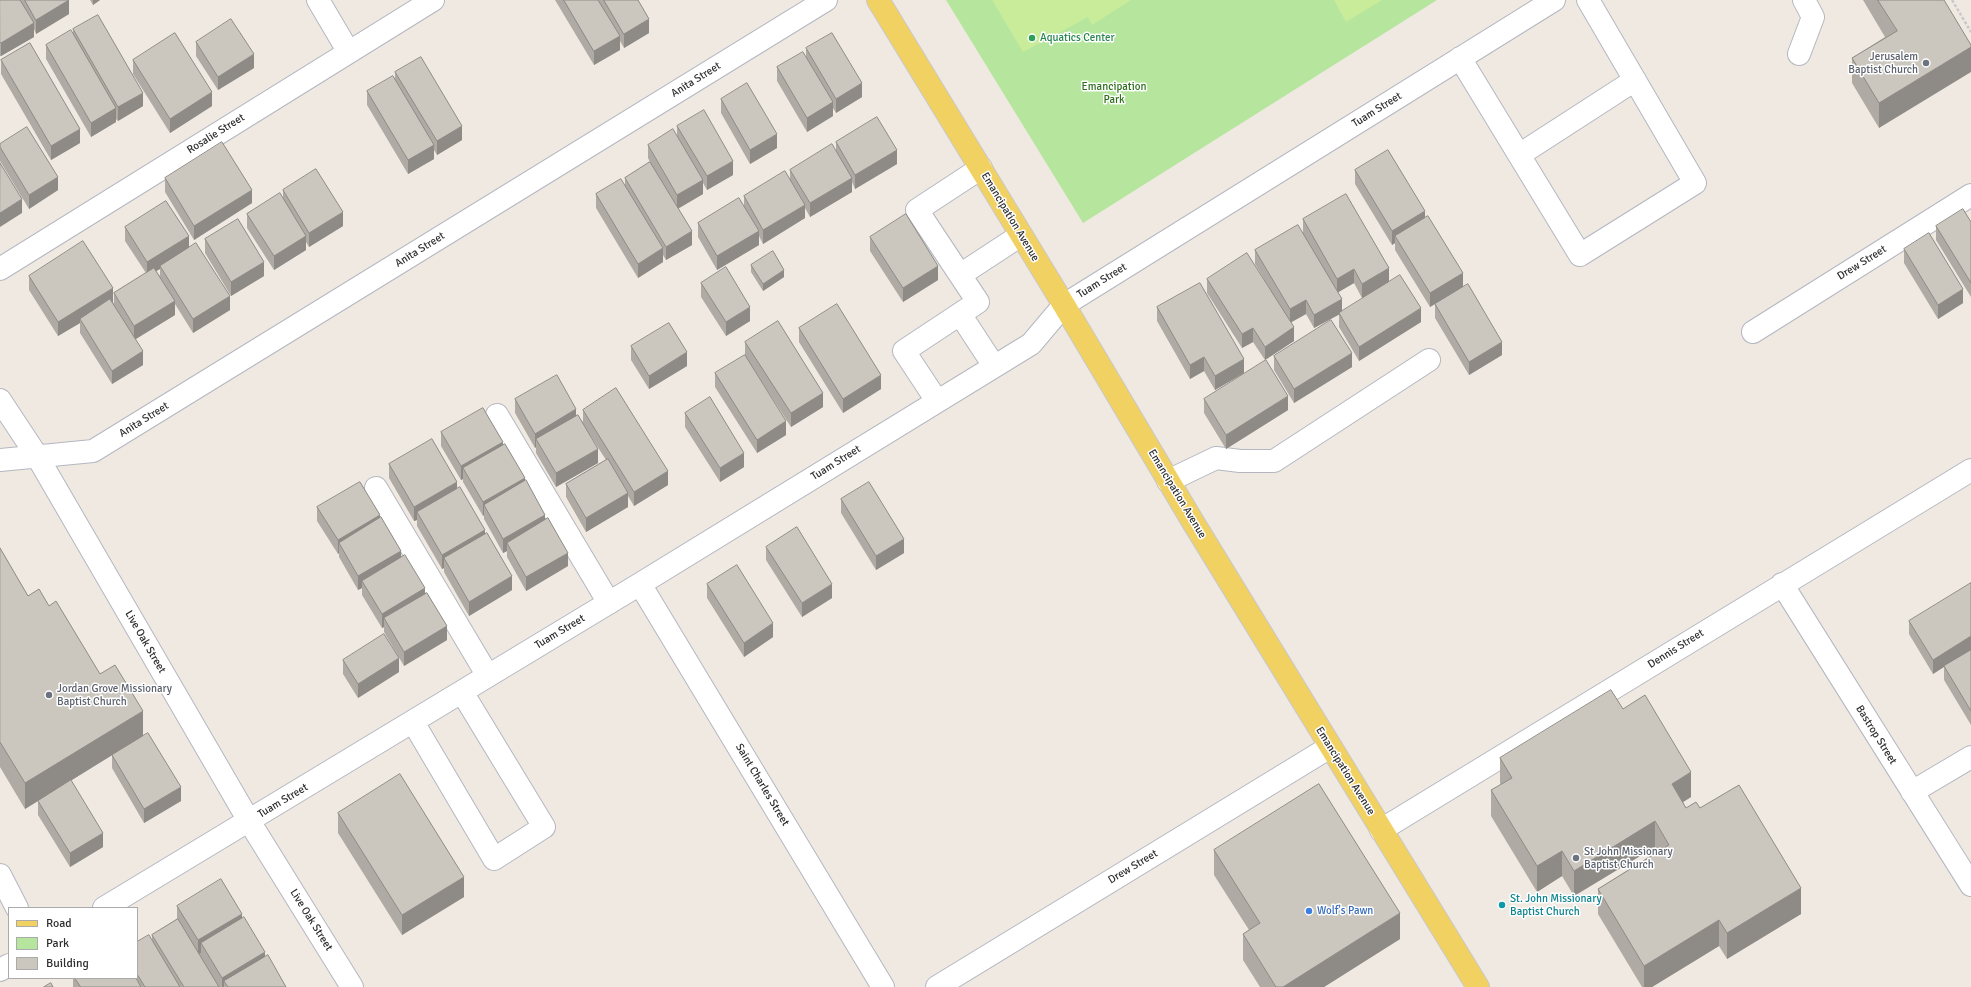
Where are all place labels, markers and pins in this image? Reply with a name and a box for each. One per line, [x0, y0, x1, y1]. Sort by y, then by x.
place label: Aquatics Center [1040, 31, 1115, 45]
marker: Aquatics Center [1027, 33, 1037, 43]
place label: Jerusalem Baptist Church [1848, 50, 1918, 76]
marker: Jerusalem Baptist Church [1921, 58, 1931, 68]
place label: Jordan Grove Missionary Baptist Church [57, 682, 172, 708]
marker: Jordan Grove Missionary Baptist Church [44, 690, 54, 700]
place label: St John Missionary Baptist Church [1584, 845, 1673, 871]
marker: St John Missionary Baptist Church [1571, 853, 1581, 863]
place label: St. John Missionary Baptist Church [1510, 892, 1602, 918]
marker: St. John Missionary Baptist Church [1497, 900, 1507, 910]
place label: Wolf's Pawn [1317, 904, 1373, 918]
marker: Wolf's Pawn [1304, 906, 1314, 916]

